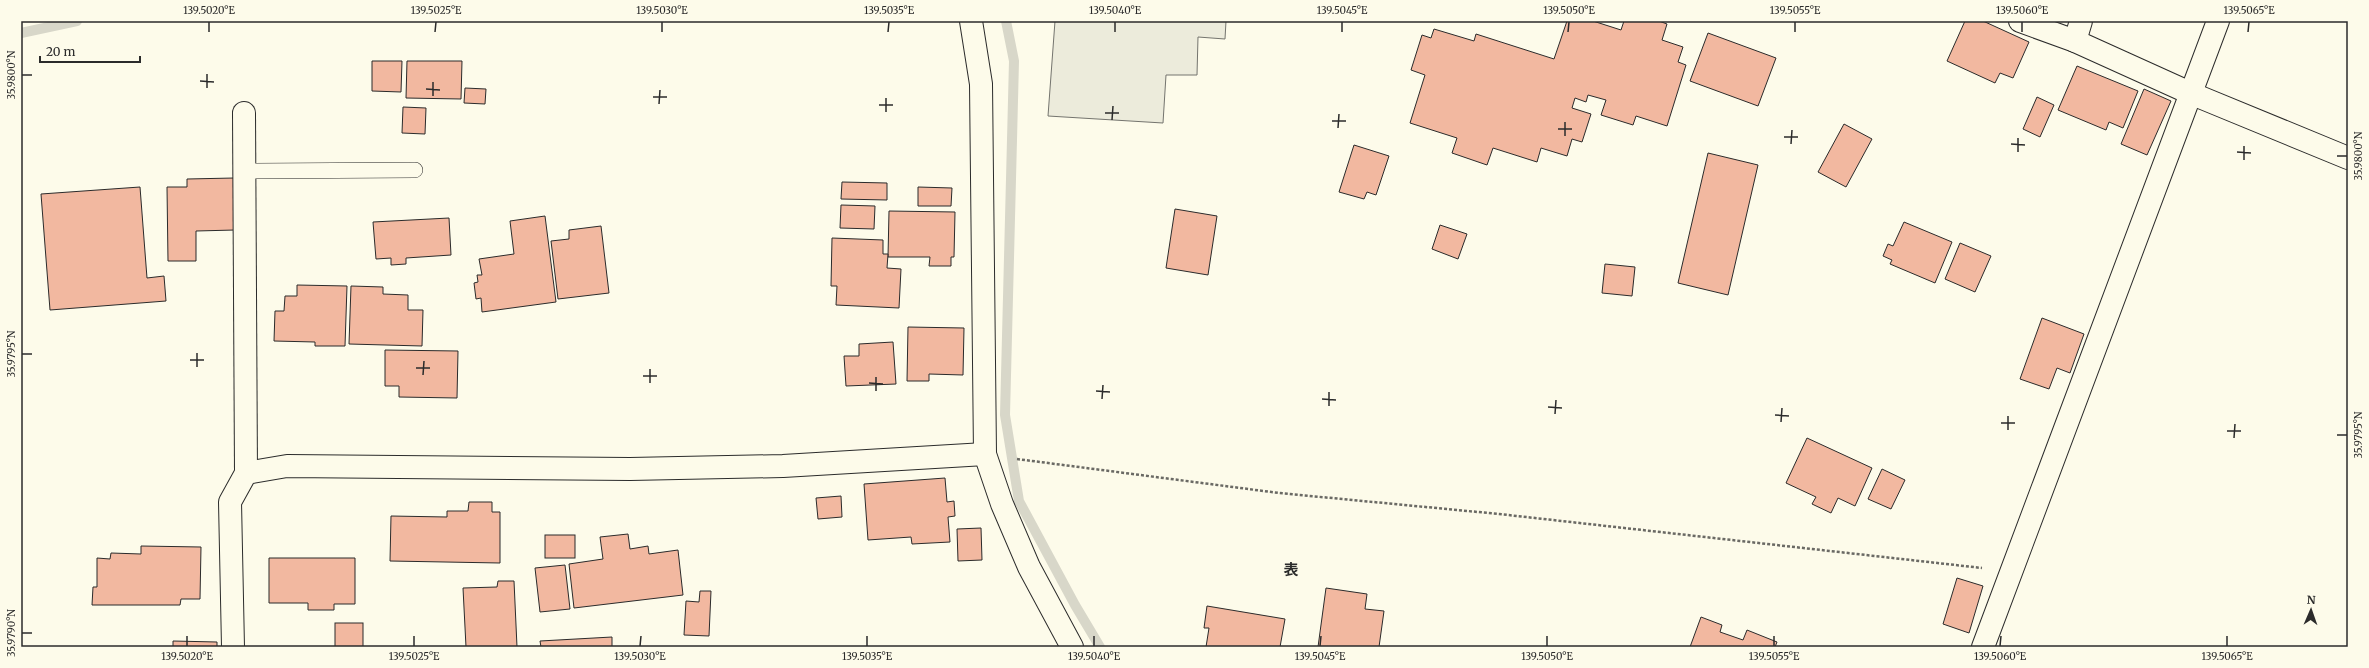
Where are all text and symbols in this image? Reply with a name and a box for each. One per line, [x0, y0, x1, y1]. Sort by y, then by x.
text: 139.5020°E [183, 4, 235, 17]
text: 139.5025°E [411, 4, 462, 17]
text: 139.5030°E [636, 4, 688, 17]
text: 139.5035°E [864, 4, 915, 17]
text: 139.5040°E [1089, 4, 1142, 17]
text: 139.5045°E [1317, 4, 1368, 17]
text: 139.5050°E [1543, 4, 1595, 17]
text: 139.5055°E [1770, 4, 1821, 17]
text: 139.5060°E [1996, 4, 2049, 17]
text: 139.5065°E [2223, 4, 2275, 17]
scale bar [40, 38, 140, 64]
text: 20 m [46, 44, 75, 59]
text: 35.9800°N [5, 50, 18, 99]
text: 35.9800°N [2352, 131, 2365, 180]
text: 35.9795°N [5, 330, 18, 378]
text: 35.9795°N [2352, 411, 2365, 459]
district label: 表 [1283, 560, 1299, 579]
north arrow [2291, 590, 2331, 630]
text: N [2307, 593, 2316, 607]
text: 35.9790°N [5, 609, 18, 657]
text: 139.5020°E [161, 650, 213, 663]
text: 139.5025°E [389, 650, 440, 663]
text: 139.5030°E [614, 650, 666, 663]
text: 139.5035°E [842, 650, 893, 663]
text: 139.5040°E [1068, 650, 1121, 663]
text: 139.5045°E [1295, 650, 1346, 663]
text: 139.5050°E [1521, 650, 1573, 663]
text: 139.5055°E [1749, 650, 1800, 663]
text: 139.5060°E [1974, 650, 2027, 663]
text: 139.5065°E [2201, 650, 2253, 663]

